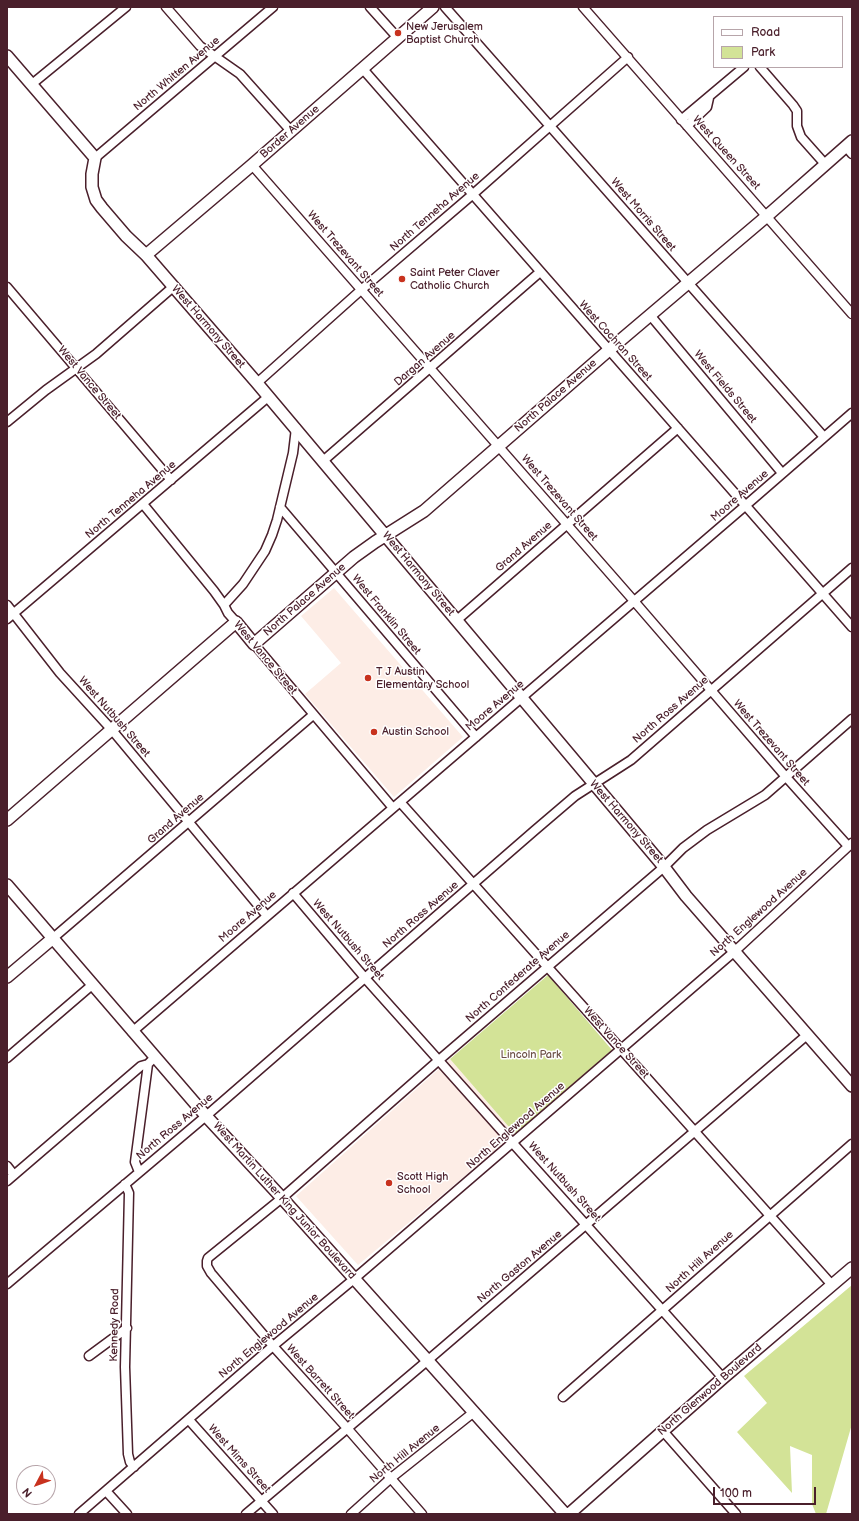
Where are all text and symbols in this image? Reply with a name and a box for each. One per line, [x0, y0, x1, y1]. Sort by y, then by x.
legend [713, 16, 843, 68]
place label: New Jerusalem Baptist Church [406, 20, 483, 46]
text: Road [751, 25, 780, 40]
marker: New Jerusalem Baptist Church [393, 28, 403, 38]
street label: North Whitten Avenue [131, 34, 223, 114]
text: Park [751, 45, 775, 60]
street label: Border Avenue [258, 103, 322, 161]
street label: West Queen Street [689, 113, 763, 193]
street label: North Tenneha Avenue [388, 170, 482, 254]
street label: West Morris Street [608, 176, 678, 254]
street label: West Trezevant Street [304, 208, 386, 300]
place label: Saint Peter Claver Catholic Church [410, 266, 500, 292]
marker: Saint Peter Claver Catholic Church [397, 274, 407, 284]
street label: West Harmony Street [168, 283, 248, 371]
street label: West Cochran Street [576, 298, 654, 384]
street label: Dargan Avenue [392, 329, 458, 389]
street label: West Vance Street [54, 344, 124, 422]
street label: West Fields Street [691, 348, 759, 426]
street label: North Palace Avenue [512, 357, 600, 435]
street label: West Trezevant Street [518, 452, 600, 544]
street label: North Tenneha Avenue [83, 458, 179, 542]
street label: Moore Avenue [708, 467, 772, 525]
street label: Grand Avenue [493, 519, 555, 575]
street label: West Harmony Street [379, 529, 457, 619]
street label: North Palace Avenue [261, 561, 349, 639]
street label: West Franklin Street [349, 572, 423, 658]
street label: West Vance Street [230, 619, 300, 697]
place label: T J Austin Elementary School [376, 665, 469, 691]
marker: T J Austin Elementary School [363, 673, 373, 683]
street label: West Nutbush Street [75, 674, 153, 760]
street label: North Ross Avenue [630, 674, 712, 746]
street label: Moore Avenue [463, 678, 527, 734]
street label: West Trezevant Street [730, 697, 812, 789]
place label: Austin School [382, 725, 449, 739]
marker: Austin School [369, 727, 379, 737]
street label: West Harmony Street [586, 778, 666, 866]
street label: Grand Avenue [145, 791, 207, 847]
street label: North Englewood Avenue [708, 866, 810, 960]
street label: North Ross Avenue [380, 879, 462, 951]
street label: Moore Avenue [216, 888, 280, 946]
street label: West Nutbush Street [309, 897, 387, 983]
street label: North Confederate Avenue [463, 928, 573, 1026]
street label: West Vance Street [580, 1005, 652, 1081]
park label: Lincoln Park [501, 1048, 561, 1062]
street label: North Englewood Avenue [464, 1080, 568, 1172]
street label: North Ross Avenue [134, 1091, 216, 1163]
street label: West Martin Luther King Junior Boulevard [210, 1120, 358, 1282]
street label: West Nutbush Street [525, 1140, 603, 1224]
place label: Scott High School [397, 1170, 448, 1196]
marker: Scott High School [384, 1178, 394, 1188]
street label: North Gaston Avenue [475, 1228, 565, 1306]
street label: North Hill Avenue [663, 1228, 737, 1296]
street label: Kennedy Road [108, 1288, 122, 1362]
street label: North Englewood Avenue [217, 1291, 321, 1381]
street label: North Glenwood Boulevard [655, 1341, 765, 1439]
street label: West Barrett Street [283, 1342, 357, 1422]
street label: West Mims Street [205, 1422, 273, 1496]
street label: North Hill Avenue [367, 1422, 443, 1486]
north arrow [16, 1465, 56, 1505]
scale bar [715, 1479, 818, 1505]
text: N [20, 1485, 35, 1500]
text: 100 m [720, 1486, 752, 1501]

